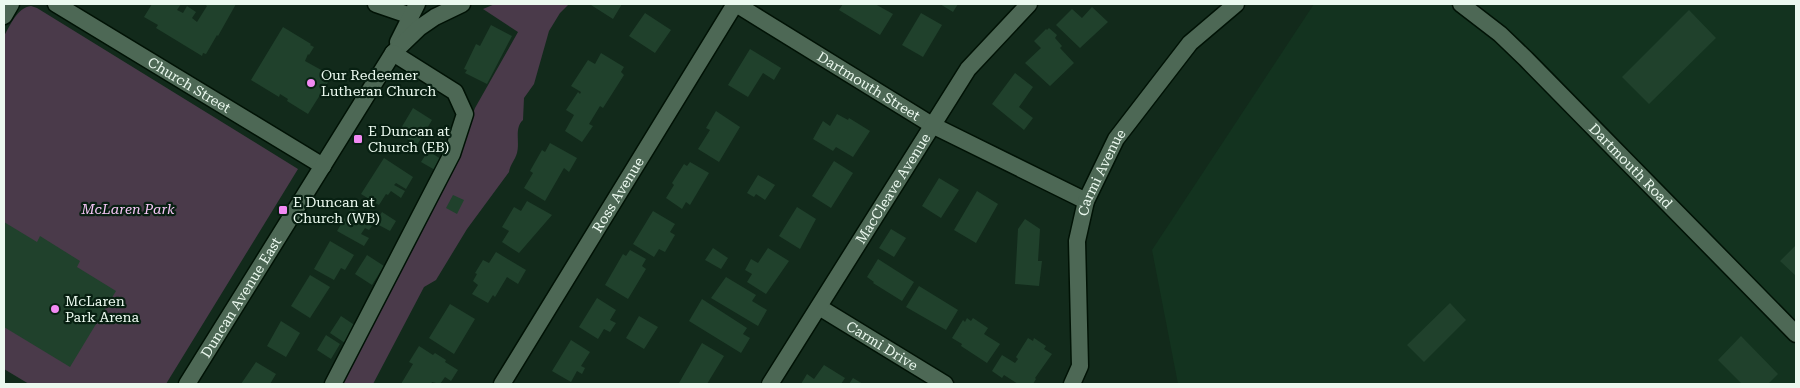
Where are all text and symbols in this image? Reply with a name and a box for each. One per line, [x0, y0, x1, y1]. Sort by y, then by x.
street label: Dartmouth Street [814, 48, 923, 124]
street label: Church Street [145, 54, 234, 116]
place label: Our Redeemer Lutheran Church [321, 67, 436, 99]
marker: Our Redeemer Lutheran Church [305, 77, 317, 89]
street label: Dartmouth Road [1586, 120, 1676, 211]
place label: E Duncan at Church (EB) [368, 123, 450, 155]
street label: Carmi Avenue [1075, 125, 1129, 217]
street label: MacCleave Avenue [852, 130, 934, 247]
marker: E Duncan at Church (EB) [352, 133, 364, 145]
street label: Ross Avenue [589, 154, 647, 235]
place label: E Duncan at Church (WB) [293, 194, 380, 226]
park label: McLaren Park [80, 201, 175, 217]
marker: E Duncan at Church (WB) [277, 204, 289, 216]
street label: Duncan Avenue East [197, 234, 284, 361]
place label: McLaren Park Arena [65, 293, 139, 325]
marker: McLaren Park Arena [49, 303, 61, 315]
street label: Carmi Drive [844, 318, 921, 374]

